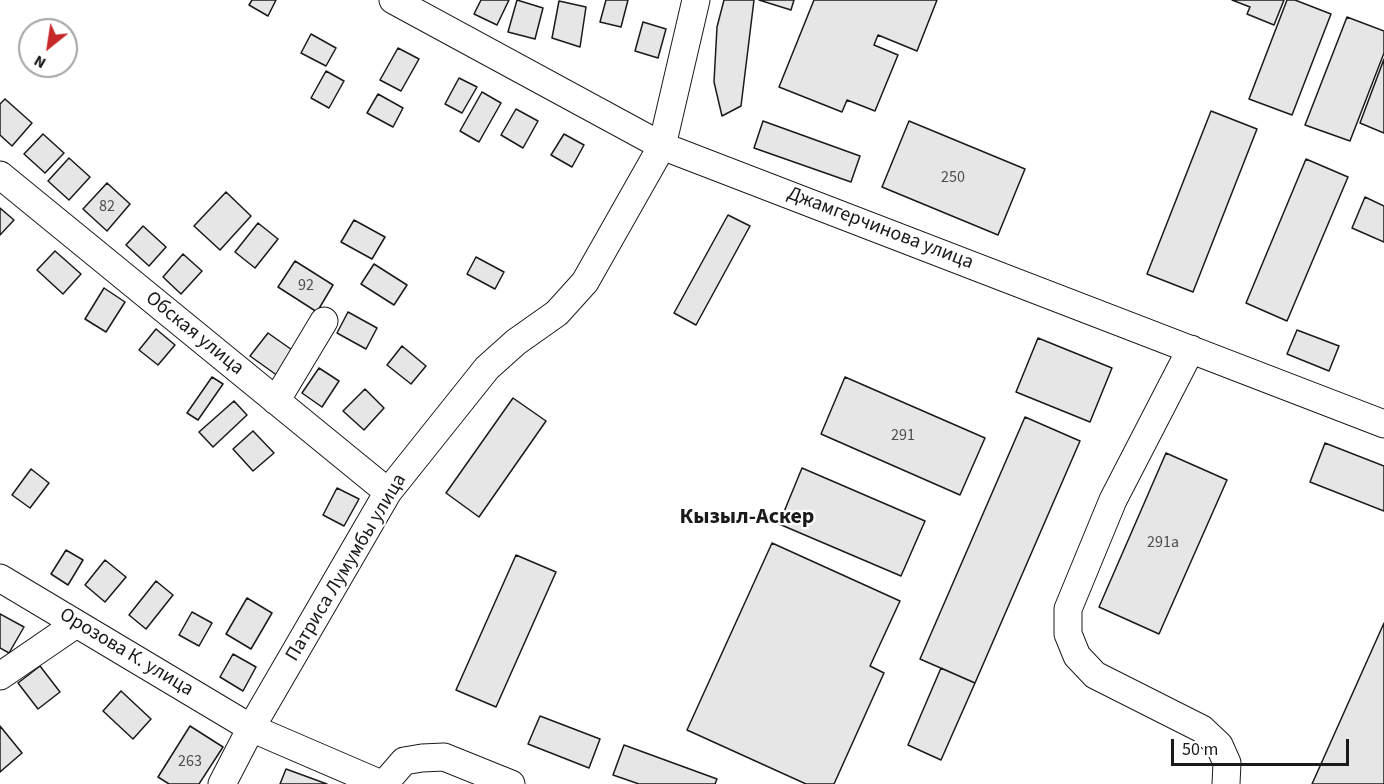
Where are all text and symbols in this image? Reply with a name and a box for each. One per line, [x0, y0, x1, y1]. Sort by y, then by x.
north arrow [18, 18, 78, 78]
text: N [30, 50, 50, 74]
house number: 250 [941, 168, 965, 188]
street label: Джамгерчинова улица [783, 182, 977, 276]
house number: 82 [99, 197, 115, 217]
house number: 92 [298, 276, 314, 296]
street label: Обская улица [140, 287, 248, 381]
house number: 291 [891, 426, 915, 446]
street label: Патриса Лумумбы улица [281, 470, 413, 666]
district label: Кызыл-Аскер [680, 505, 814, 531]
house number: 291a [1147, 533, 1179, 553]
street label: Орозова К. улица [55, 604, 197, 702]
scale bar [1174, 727, 1352, 765]
text: 50 m [1182, 737, 1218, 762]
house number: 263 [178, 752, 202, 772]

